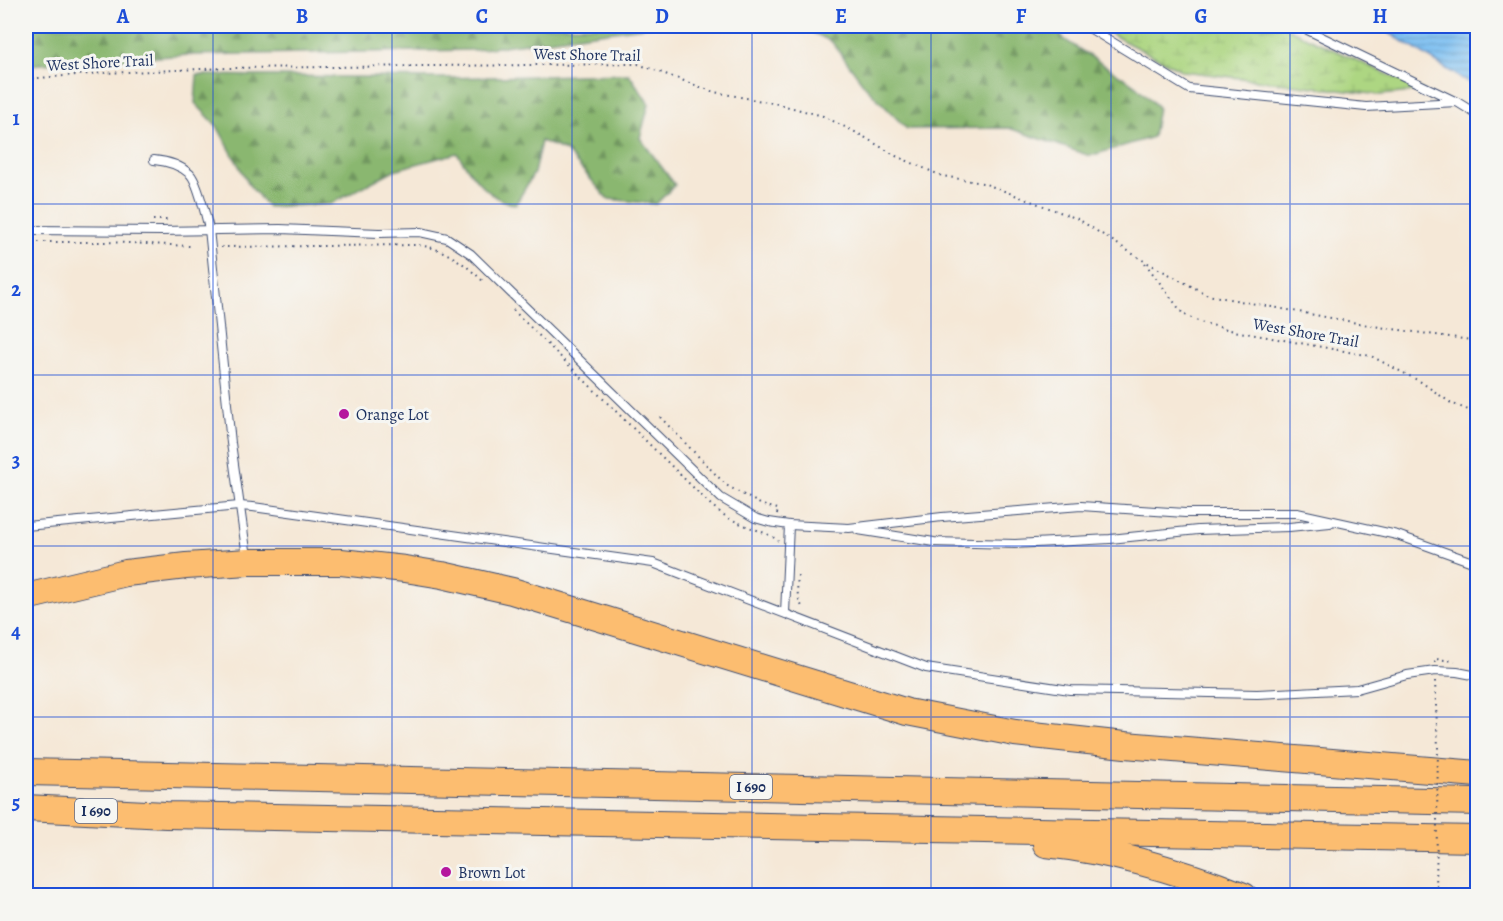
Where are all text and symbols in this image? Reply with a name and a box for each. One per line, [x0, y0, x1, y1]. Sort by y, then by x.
text: A [116, 3, 130, 30]
text: B [296, 3, 308, 30]
text: C [476, 3, 488, 30]
text: D [655, 3, 669, 30]
text: E [835, 3, 847, 30]
text: F [1016, 3, 1027, 30]
text: G [1194, 3, 1208, 30]
text: H [1373, 3, 1388, 30]
street label: West Shore Trail [532, 43, 641, 67]
street label: West Shore Trail [45, 49, 154, 77]
text: 1 [12, 105, 20, 132]
text: 2 [11, 276, 21, 303]
street label: West Shore Trail [1250, 313, 1361, 353]
place label: Orange Lot [356, 404, 429, 426]
marker: Orange Lot [337, 407, 351, 421]
text: 3 [12, 447, 20, 474]
text: 4 [11, 618, 21, 645]
road number: I 690 [730, 775, 772, 799]
text: 5 [12, 789, 20, 816]
road number: I 690 [75, 799, 117, 823]
place label: Brown Lot [458, 862, 526, 884]
marker: Brown Lot [439, 865, 453, 879]

